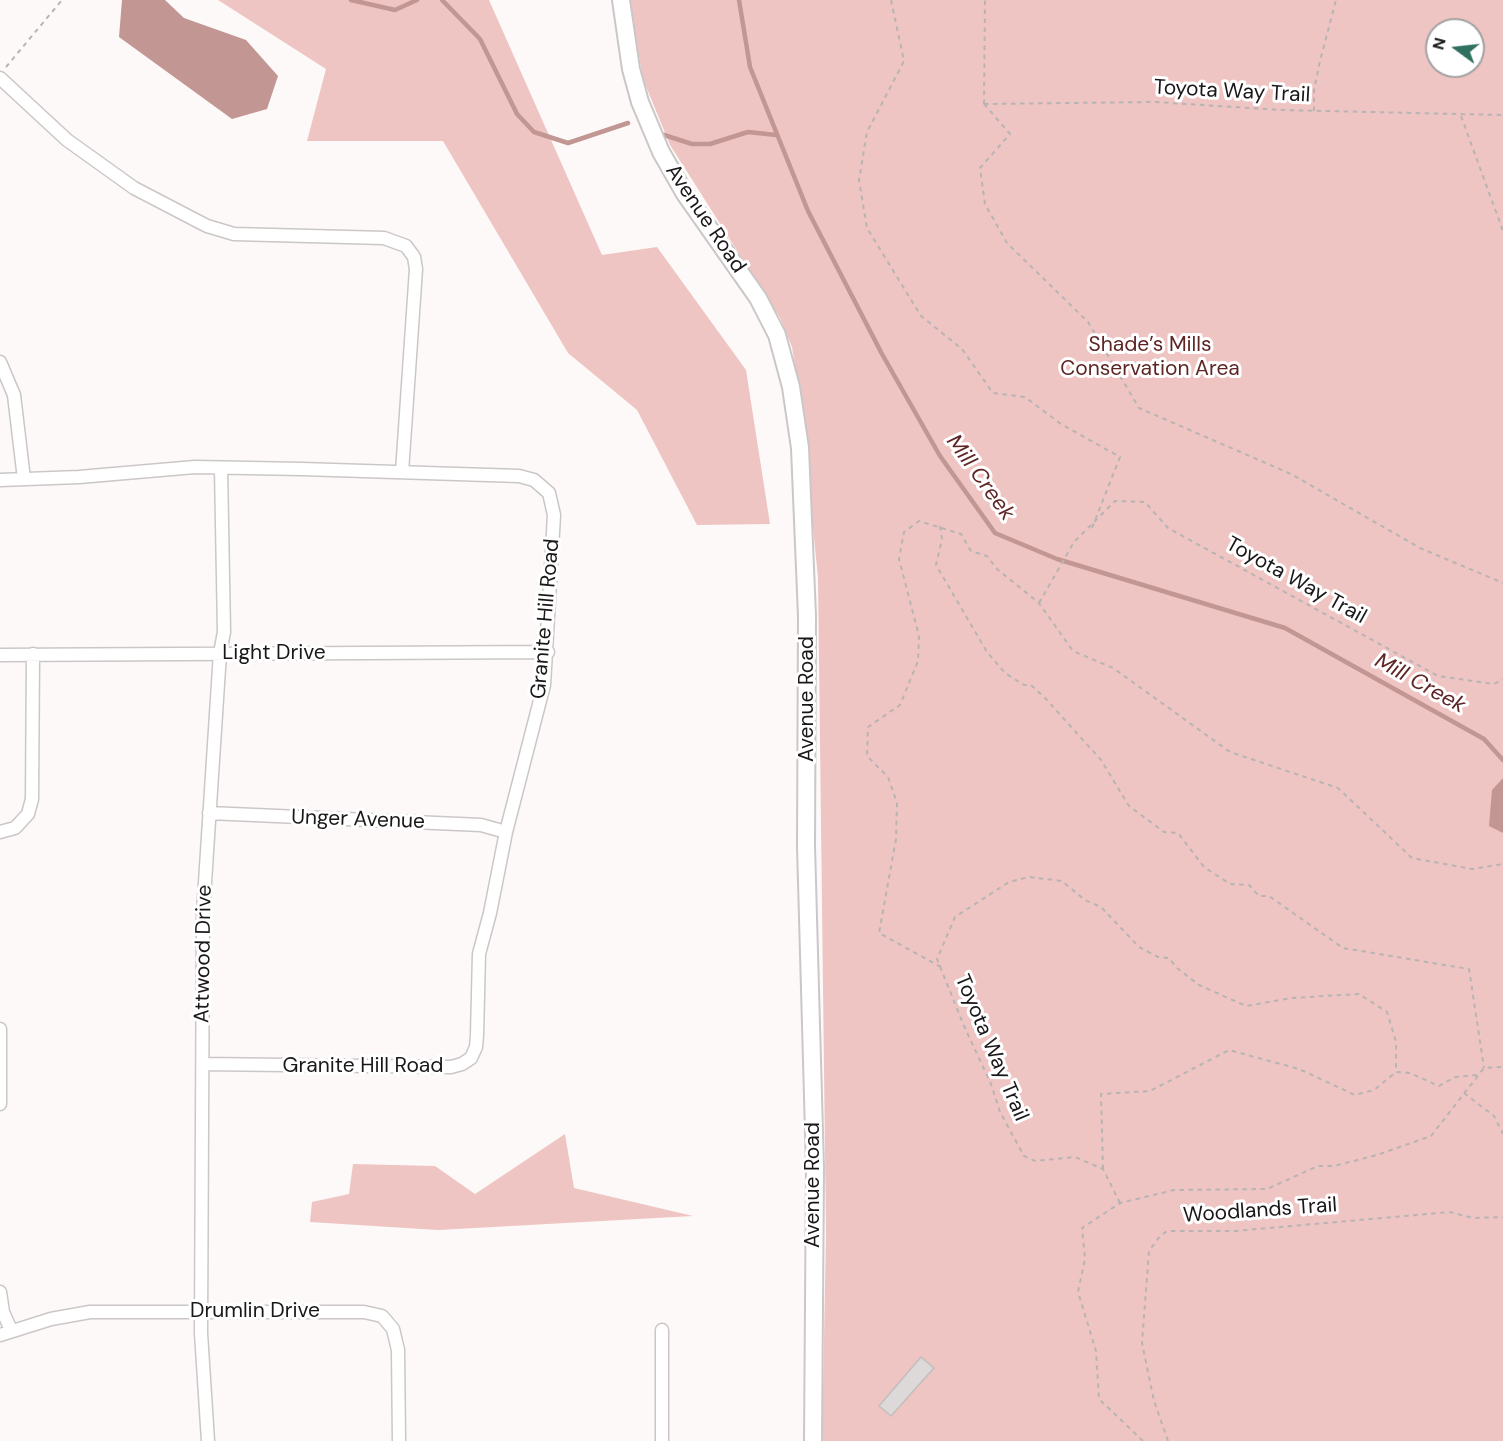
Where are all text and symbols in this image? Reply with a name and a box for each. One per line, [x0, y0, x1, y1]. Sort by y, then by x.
north arrow [1425, 18, 1485, 78]
text: N [1427, 35, 1451, 52]
street label: Toyota Way Trail [1153, 75, 1311, 109]
street label: Avenue Road [659, 160, 751, 278]
park label: Shade’s Mills Conservation Area [1060, 332, 1240, 382]
water label: Mill Creek [940, 430, 1020, 526]
street label: Toyota Way Trail [1221, 532, 1371, 630]
street label: Granite Hill Road [526, 538, 566, 700]
street label: Avenue Road [794, 636, 820, 762]
street label: Light Drive [222, 640, 326, 666]
water label: Mill Creek [1370, 648, 1470, 720]
street label: Unger Avenue [291, 805, 425, 835]
street label: Attwood Drive [190, 885, 218, 1023]
street label: Toyota Way Trail [949, 971, 1033, 1125]
street label: Granite Hill Road [283, 1053, 443, 1079]
street label: Avenue Road [800, 1122, 826, 1248]
street label: Woodlands Trail [1182, 1193, 1338, 1229]
street label: Drumlin Drive [190, 1298, 320, 1324]

